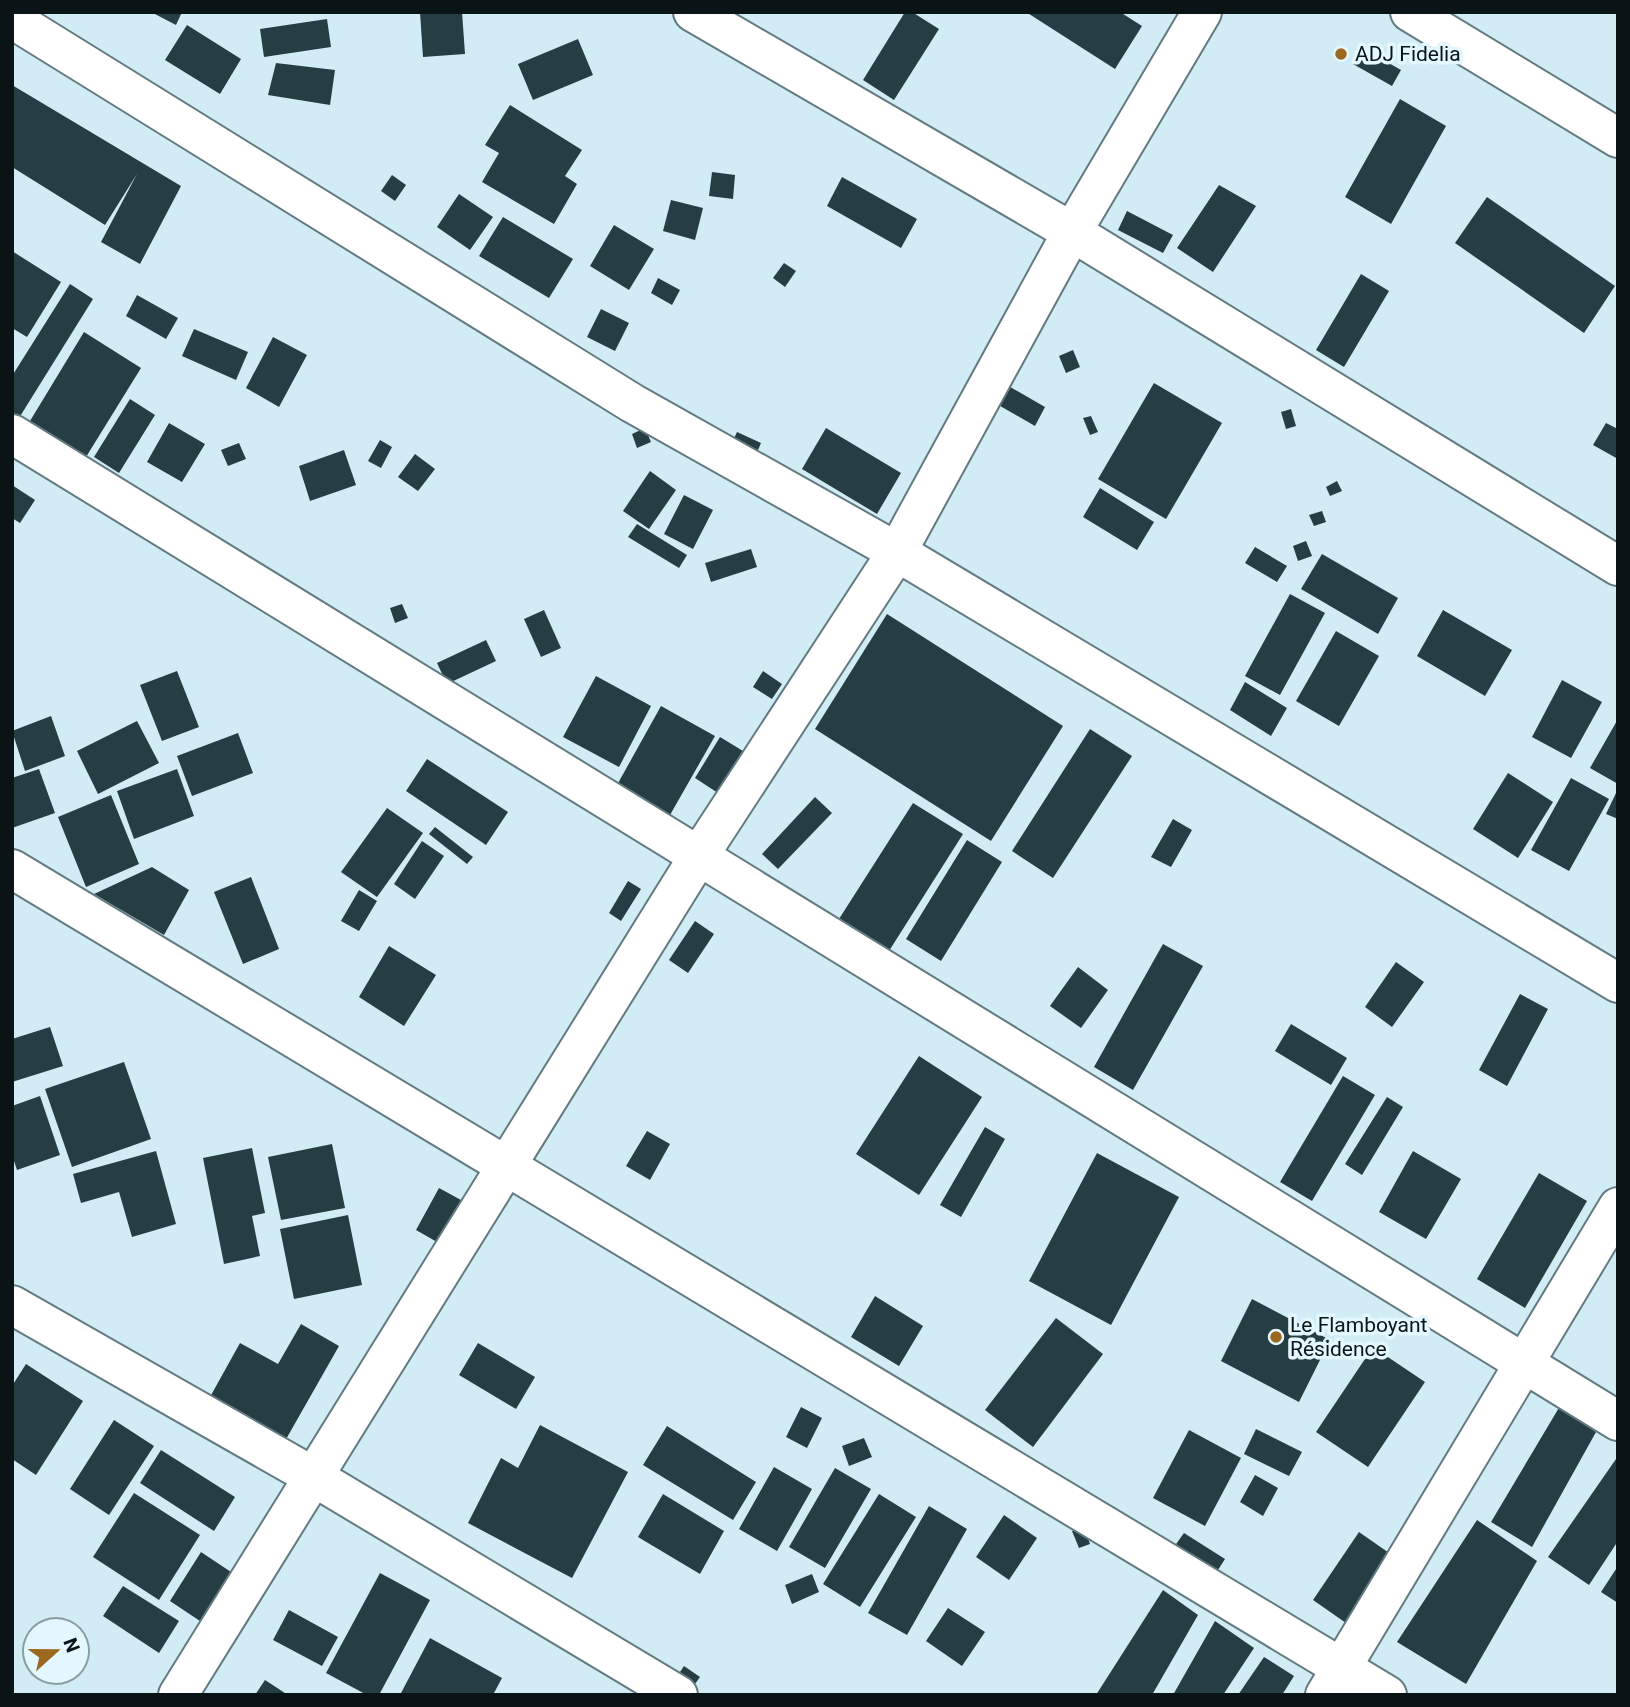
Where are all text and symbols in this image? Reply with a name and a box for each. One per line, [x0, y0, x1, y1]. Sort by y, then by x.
place label: ADJ Fidelia [1355, 42, 1461, 66]
marker: ADJ Fidelia [1333, 46, 1349, 62]
place label: Le Flamboyant Résidence [1290, 1313, 1428, 1361]
marker: Le Flamboyant Résidence [1268, 1329, 1284, 1345]
north arrow [21, 1616, 91, 1686]
text: N [58, 1635, 85, 1655]

